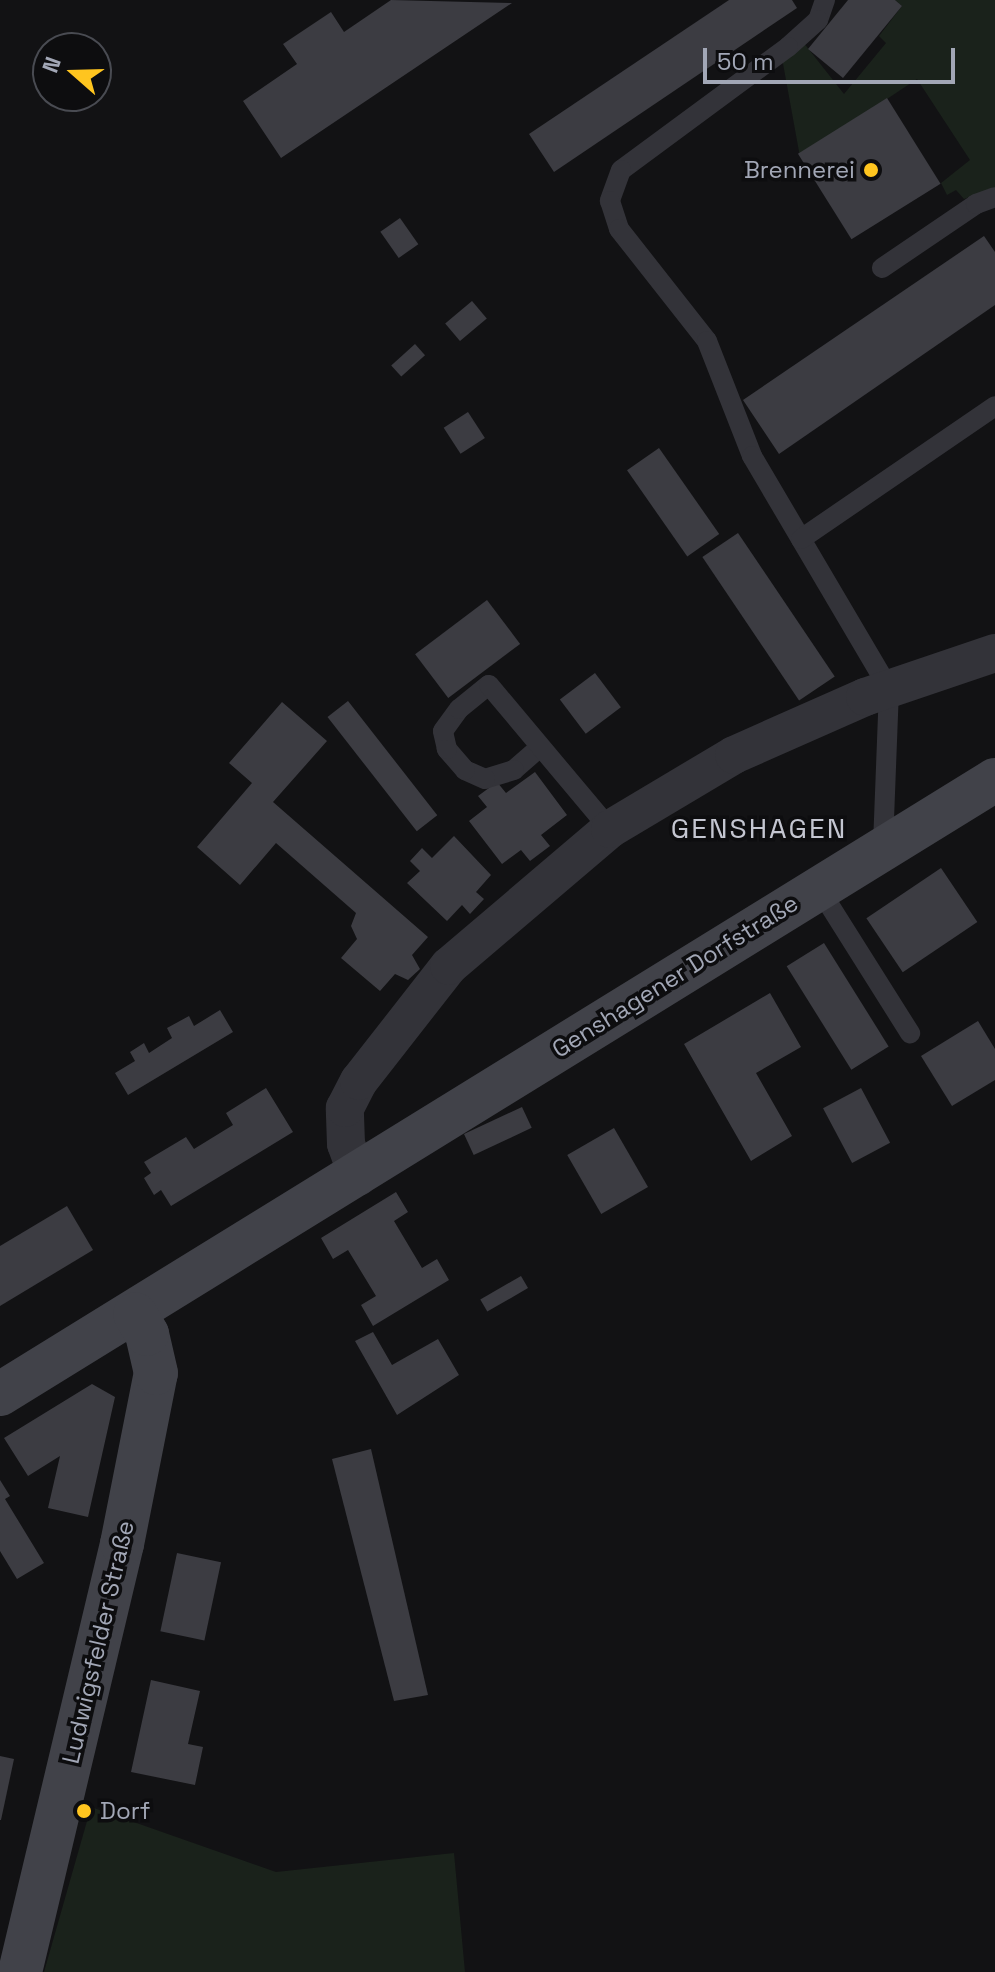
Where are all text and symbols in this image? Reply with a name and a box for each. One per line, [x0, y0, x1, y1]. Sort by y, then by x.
north arrow [32, 32, 112, 112]
scale bar [707, 32, 959, 82]
text: 50 m [717, 46, 774, 77]
text: N [36, 53, 67, 76]
place label: Brennerei [744, 156, 855, 184]
marker: Brennerei [862, 161, 880, 179]
district label: GENSHAGEN [671, 811, 847, 845]
street label: Genshagener Dorfstraße [547, 888, 803, 1064]
street label: Ludwigsfelder Straße [56, 1518, 140, 1766]
place label: Dorf [100, 1797, 150, 1825]
marker: Dorf [75, 1802, 93, 1820]

